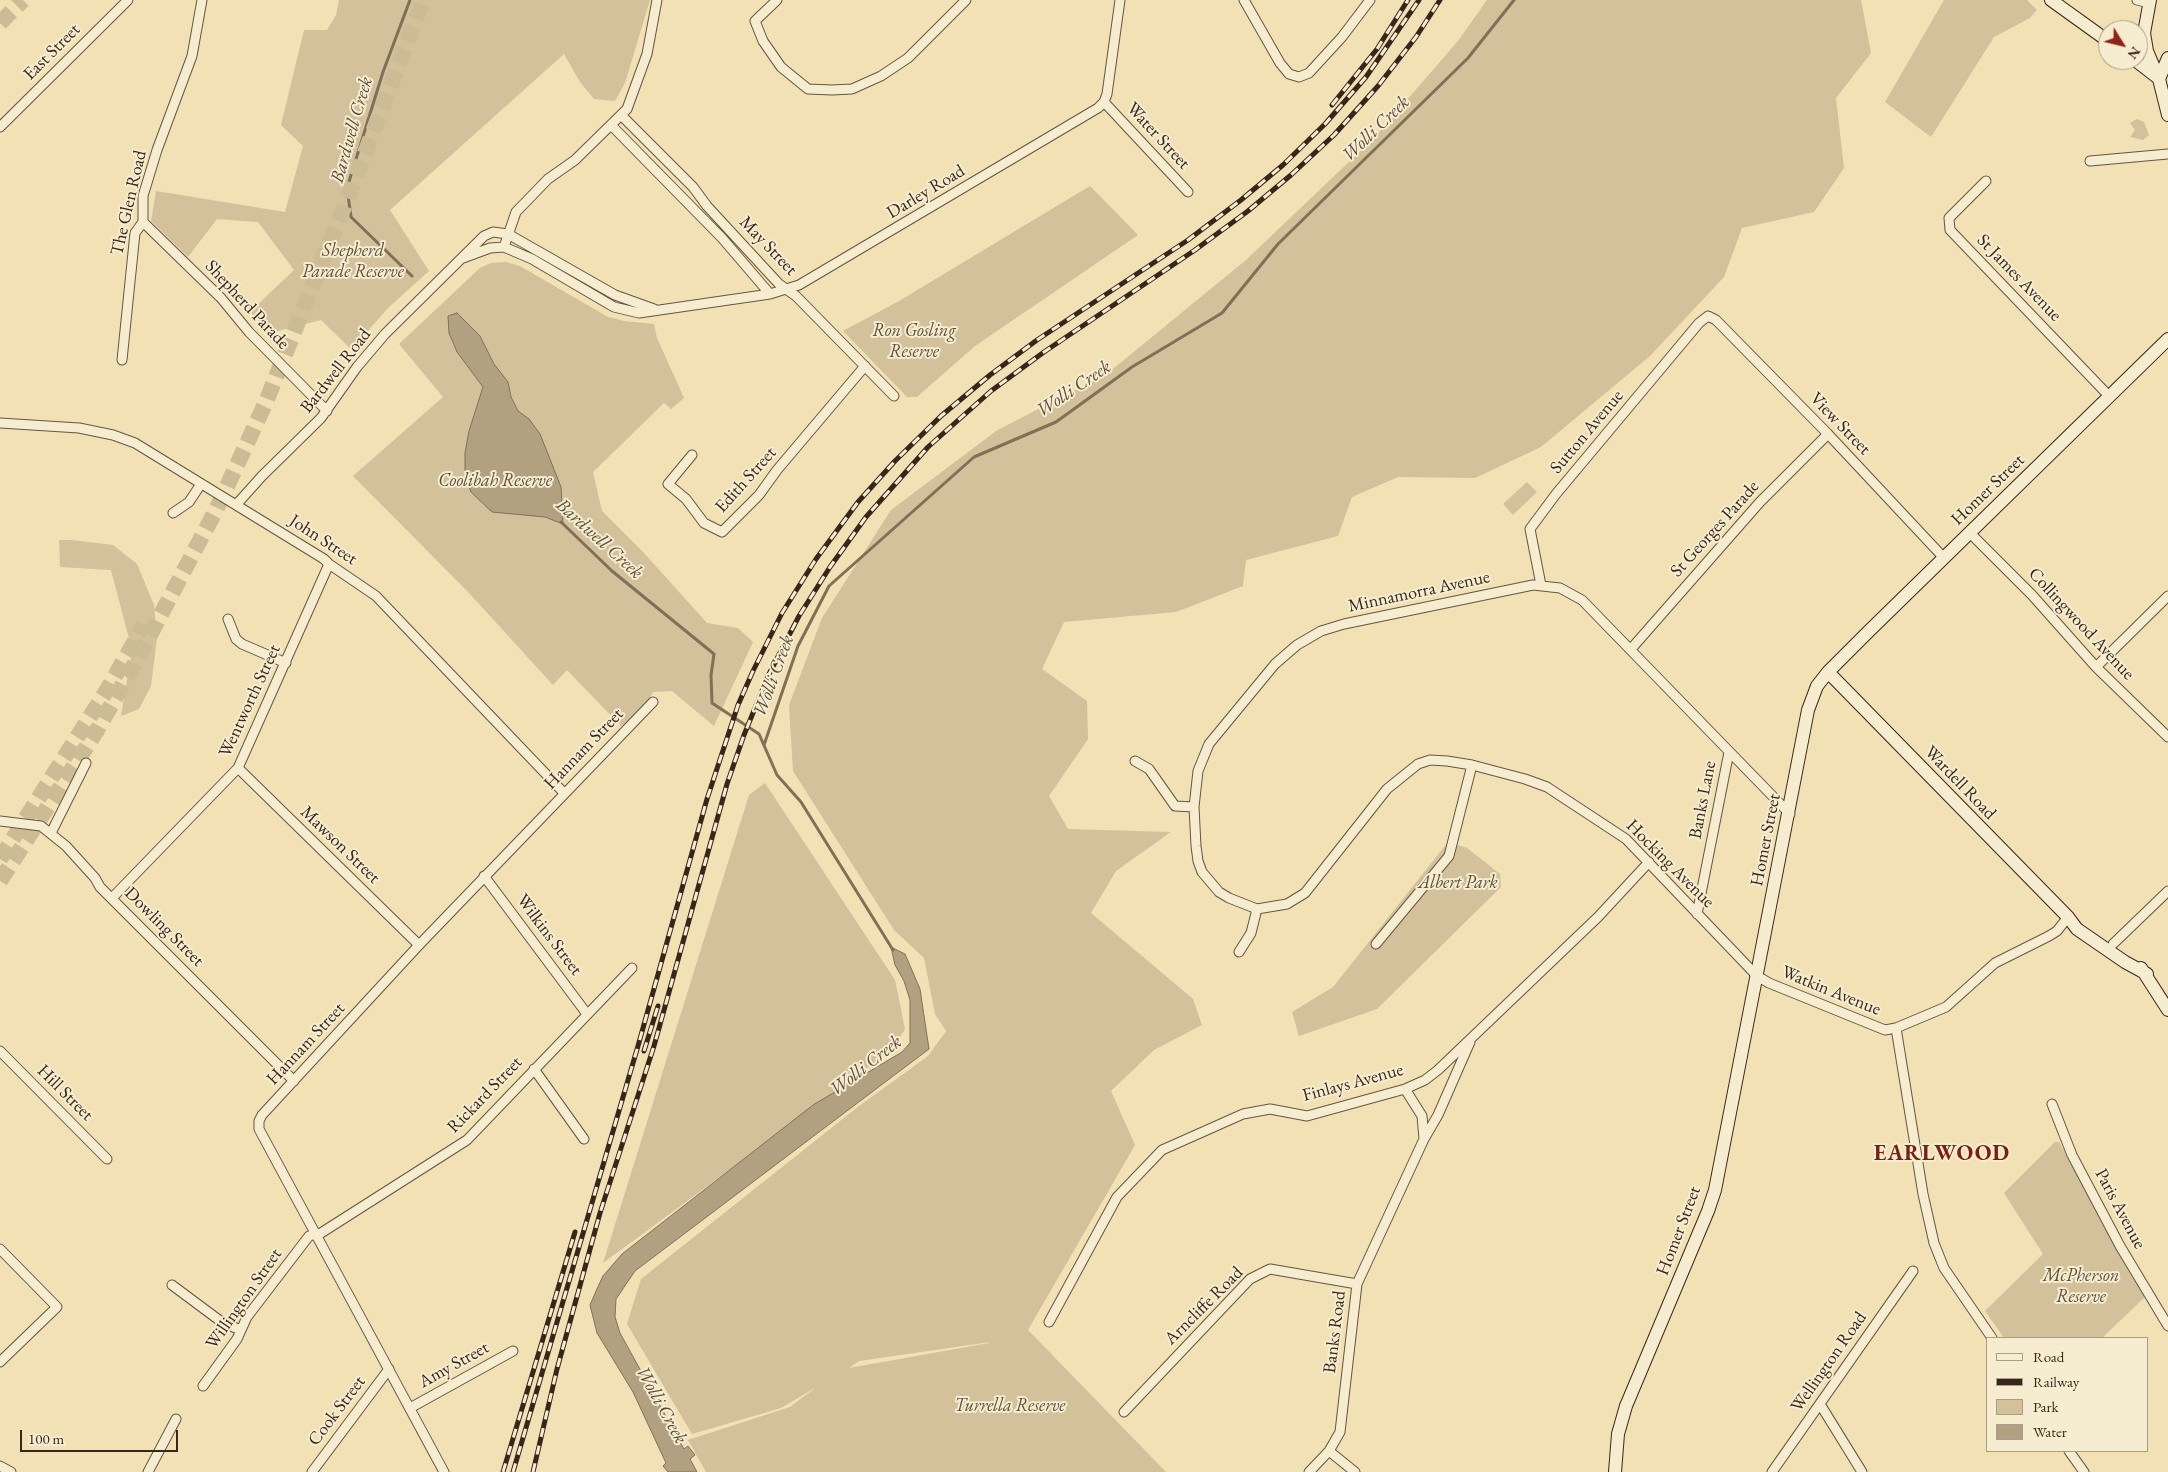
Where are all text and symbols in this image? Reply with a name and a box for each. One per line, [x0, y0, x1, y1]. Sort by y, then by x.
street label: East Street [19, 19, 85, 85]
north arrow [2098, 20, 2148, 70]
text: N [2124, 43, 2145, 63]
water label: Bardwell Creek [326, 74, 378, 186]
water label: Wolli Creek [1337, 91, 1415, 167]
street label: Water Street [1122, 98, 1194, 174]
street label: The Glen Road [106, 148, 152, 258]
street label: Darley Road [883, 160, 969, 224]
street label: May Street [735, 212, 801, 280]
street label: St James Avenue [1972, 230, 2066, 326]
park label: Shepherd Parade Reserve [302, 240, 404, 282]
street label: Shepherd Parade [200, 256, 294, 354]
park label: Ron Gosling Reserve [872, 320, 956, 362]
street label: Bardwell Road [296, 324, 376, 418]
water label: Wolli Creek [1032, 356, 1116, 422]
street label: Sutton Avenue [1546, 386, 1628, 478]
street label: View Street [1805, 388, 1875, 460]
street label: Edith Street [711, 443, 781, 517]
street label: Homer Street [1947, 450, 2029, 530]
park label: Coolibah Reserve [438, 470, 552, 492]
street label: St Georges Parade [1666, 476, 1764, 582]
water label: Bardwell Creek [551, 494, 647, 584]
street label: John Street [285, 510, 361, 570]
street label: Collingwood Avenue [2023, 563, 2139, 685]
street label: Minnamorra Avenue [1346, 566, 1492, 618]
water label: Wolli Creek [749, 632, 799, 720]
street label: Wentworth Street [214, 641, 286, 761]
street label: Hannam Street [540, 704, 628, 794]
street label: Wardell Road [1920, 742, 2000, 824]
street label: Banks Lane [1685, 759, 1721, 841]
street label: Homer Street [1746, 792, 1786, 888]
street label: Mawson Street [296, 802, 384, 888]
street label: Hocking Avenue [1621, 815, 1719, 913]
park label: Albert Park [1418, 872, 1498, 894]
street label: Dowling Street [120, 883, 208, 971]
street label: Wilkins Street [511, 890, 587, 980]
street label: Watkin Avenue [1778, 961, 1884, 1021]
street label: Hannam Street [262, 998, 350, 1090]
water label: Wolli Creek [825, 1031, 907, 1101]
street label: Rickard Street [443, 1052, 527, 1138]
street label: Finlays Avenue [1300, 1059, 1406, 1107]
street label: Hill Street [32, 1060, 98, 1126]
district label: EARLWOOD [1873, 1141, 2011, 1167]
street label: Paris Avenue [2090, 1165, 2150, 1253]
street label: Homer Street [1652, 1183, 1706, 1279]
street label: Willington Street [201, 1244, 287, 1354]
street label: Arncliffe Road [1160, 1262, 1248, 1350]
park label: McPherson Reserve [2043, 1265, 2119, 1308]
street label: Banks Road [1319, 1290, 1351, 1374]
street label: Wellington Road [1786, 1308, 1872, 1416]
street label: Amy Street [415, 1337, 493, 1393]
legend [1986, 1337, 2148, 1452]
text: Road [2033, 1347, 2064, 1366]
water label: Wolli Creek [630, 1362, 692, 1448]
street label: Cook Street [304, 1372, 370, 1450]
text: Railway [2033, 1372, 2079, 1391]
park label: Turrella Reserve [955, 1395, 1065, 1417]
text: Park [2033, 1397, 2059, 1416]
scale bar [22, 1420, 180, 1452]
text: Water [2033, 1422, 2067, 1441]
text: 100 m [28, 1429, 64, 1448]

